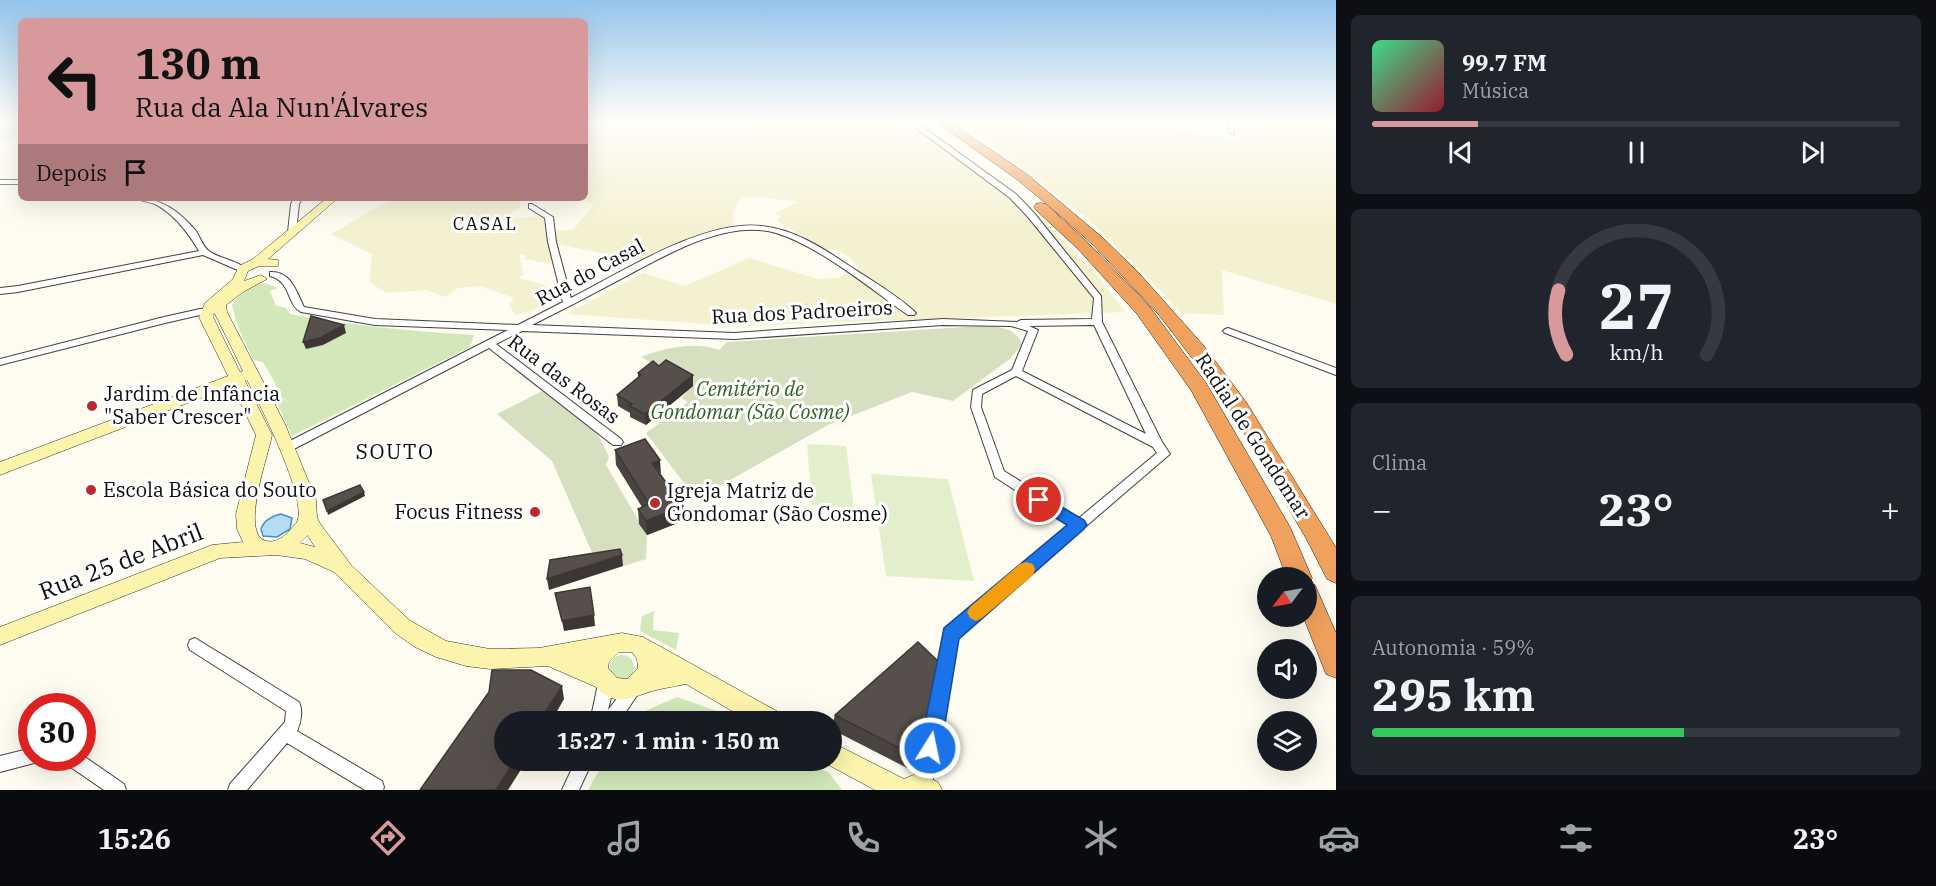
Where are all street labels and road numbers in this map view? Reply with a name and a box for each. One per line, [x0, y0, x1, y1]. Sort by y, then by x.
street label: Rua do Casal [531, 232, 649, 312]
street label: Rua dos Padroeiros [711, 293, 893, 330]
street label: Rua das Rosas [503, 328, 626, 430]
street label: Radial de Gondomar [1190, 348, 1317, 524]
street label: Rua 25 de Abril [34, 515, 207, 607]

